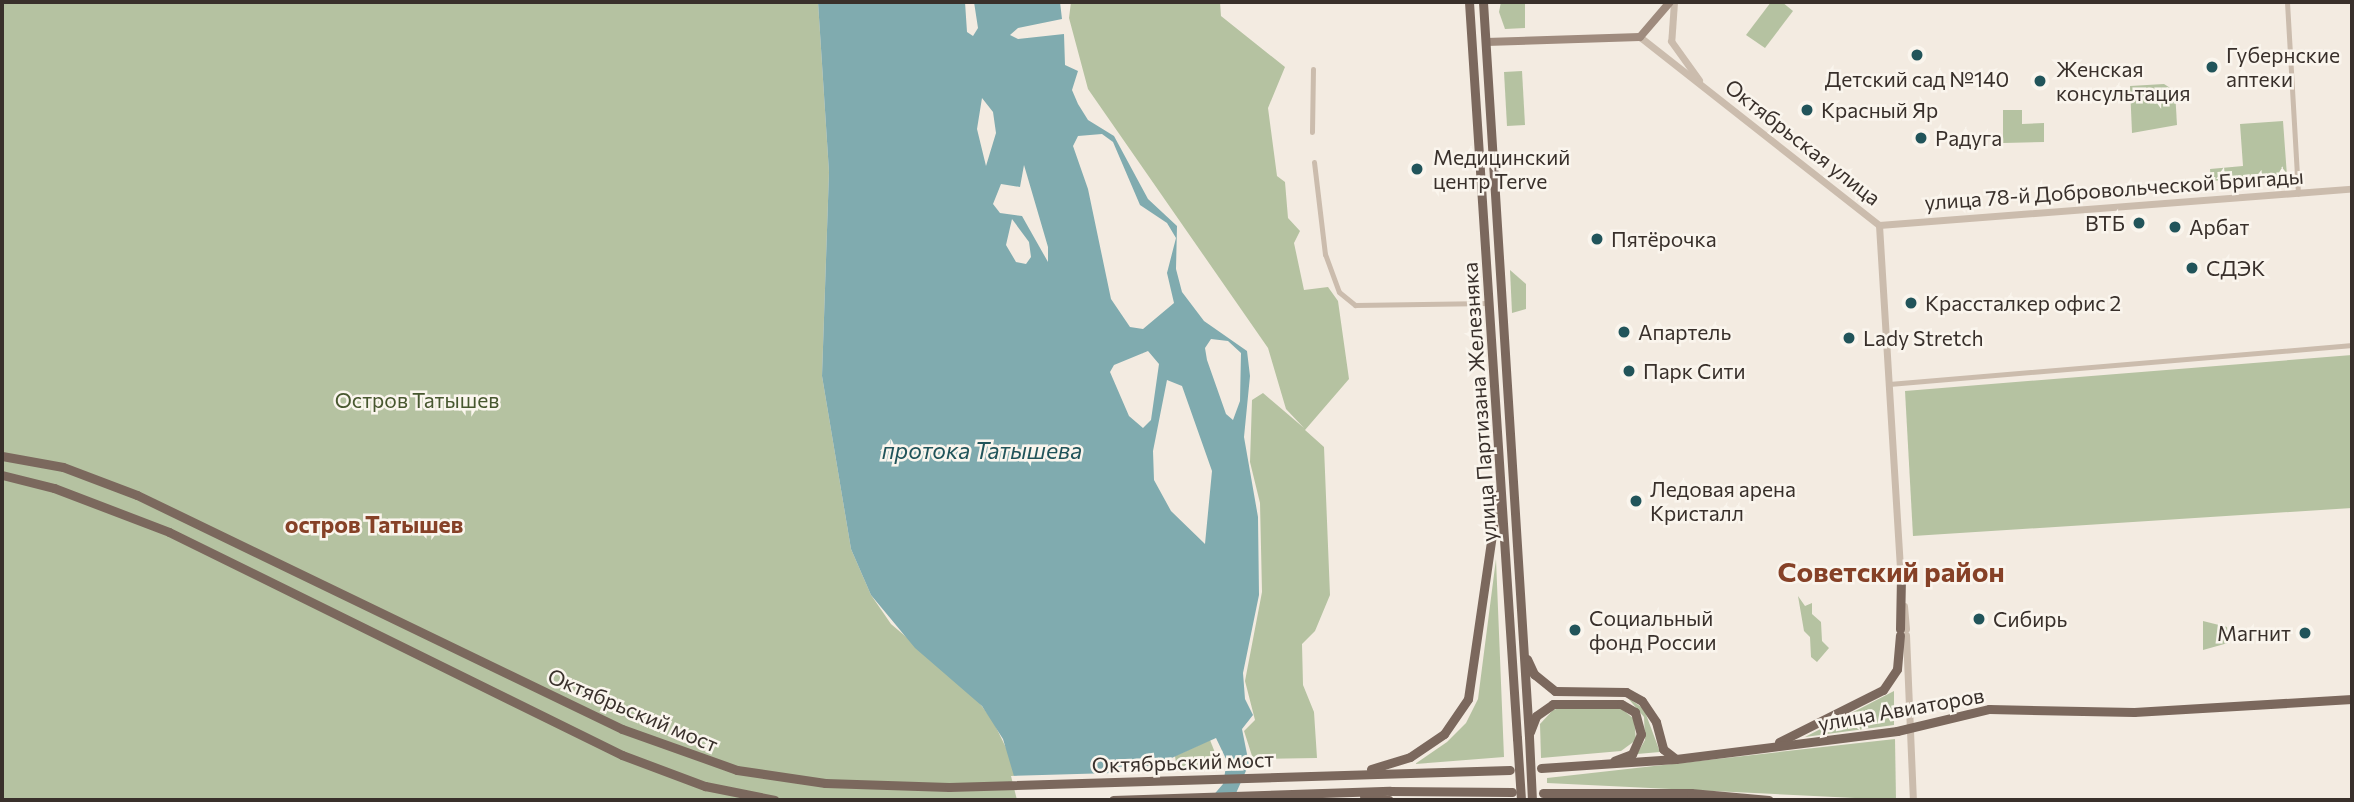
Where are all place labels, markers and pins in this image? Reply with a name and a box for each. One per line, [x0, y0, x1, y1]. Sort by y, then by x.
place label: Губернские аптеки [2226, 42, 2340, 92]
marker: Детский сад №140 [1909, 47, 1925, 63]
place label: Женская консультация [2056, 56, 2191, 106]
marker: Губернские аптеки [2204, 59, 2220, 75]
place label: Детский сад №140 [1825, 66, 2009, 92]
marker: Женская консультация [2030, 71, 2050, 91]
place label: Красный Яр [1821, 97, 1938, 123]
marker: Красный Яр [1799, 102, 1815, 118]
place label: Радуга [1935, 125, 2002, 151]
marker: Радуга [1913, 130, 1929, 146]
place label: Медицинский центр Terve [1433, 144, 1570, 194]
marker: Медицинский центр Terve [1407, 159, 1427, 179]
place label: ВТБ [2085, 210, 2125, 236]
place label: Арбат [2189, 214, 2249, 240]
marker: ВТБ [2131, 215, 2147, 231]
marker: Арбат [2167, 219, 2183, 235]
place label: Пятёрочка [1611, 226, 1717, 252]
marker: Пятёрочка [1589, 231, 1605, 247]
place label: СДЭК [2206, 255, 2265, 281]
marker: СДЭК [2184, 260, 2200, 276]
place label: Крассталкер офис 2 [1925, 290, 2121, 316]
marker: Крассталкер офис 2 [1903, 295, 1919, 311]
place label: Апартель [1638, 319, 1731, 345]
marker: Апартель [1616, 324, 1632, 340]
place label: Lady Stretch [1863, 325, 1984, 351]
marker: Lady Stretch [1841, 330, 1857, 346]
place label: Парк Сити [1643, 358, 1745, 384]
marker: Парк Сити [1621, 363, 1637, 379]
place label: Ледовая арена Кристалл [1650, 476, 1796, 526]
marker: Ледовая арена Кристалл [1628, 493, 1644, 509]
place label: Социальный фонд России [1589, 605, 1717, 655]
place label: Сибирь [1993, 606, 2067, 632]
marker: Сибирь [1971, 611, 1987, 627]
place label: Магнит [2217, 620, 2291, 646]
marker: Социальный фонд России [1567, 622, 1583, 638]
marker: Магнит [2297, 625, 2313, 641]

